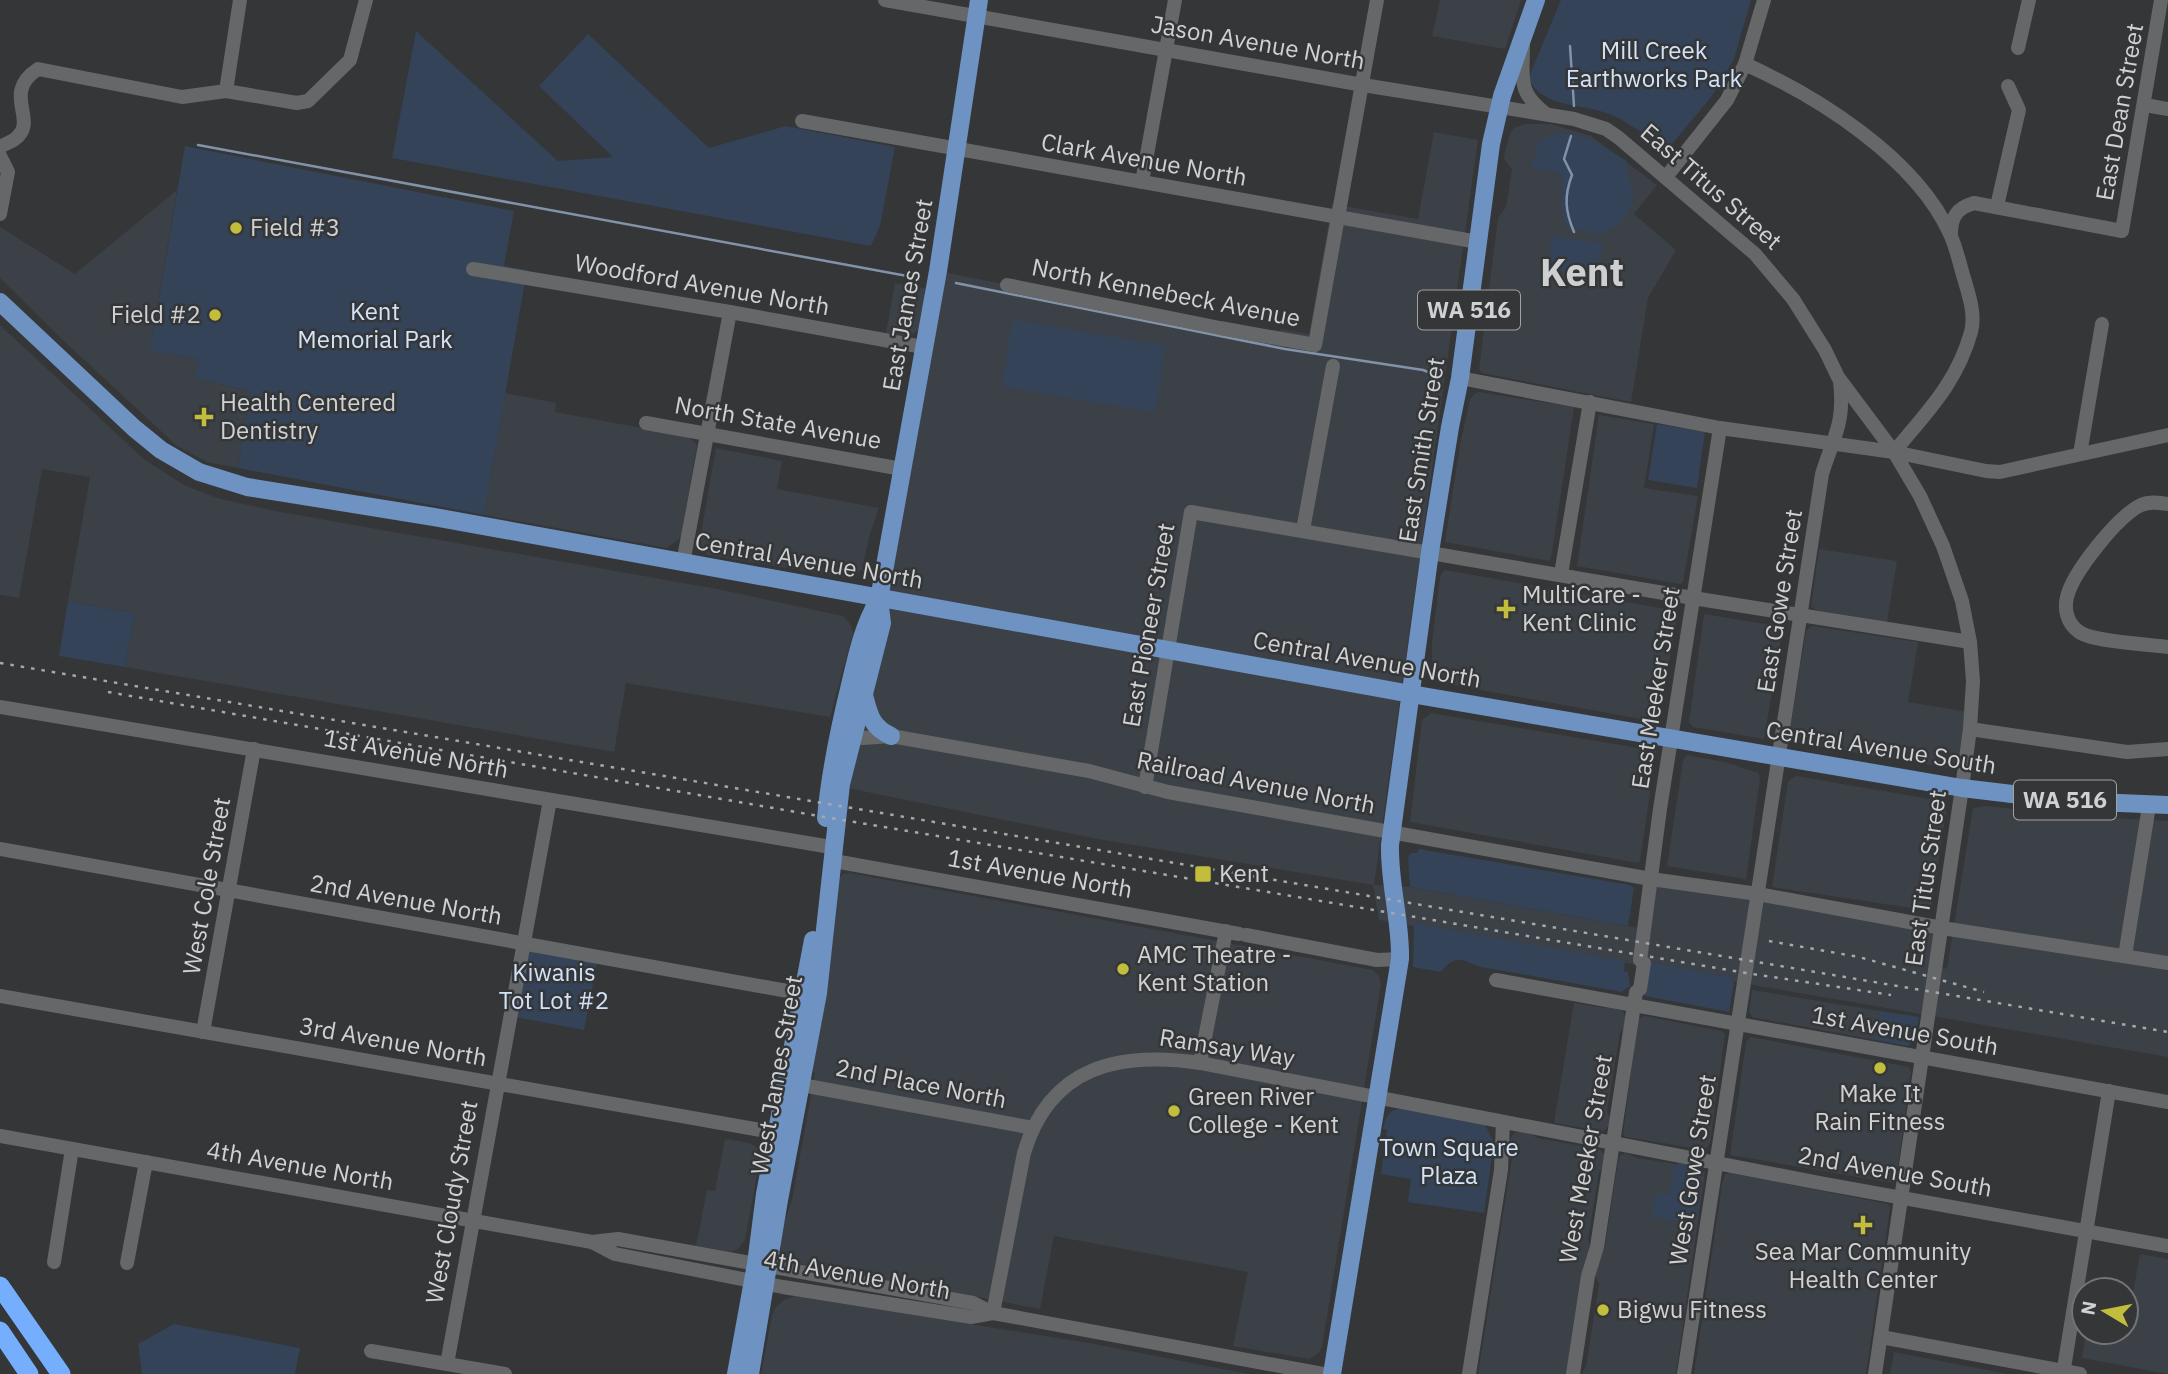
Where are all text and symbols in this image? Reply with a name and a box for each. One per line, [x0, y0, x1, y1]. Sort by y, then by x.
street label: Jason Avenue North [1149, 7, 1368, 77]
street label: East Dean Street [2088, 21, 2150, 203]
park label: Mill Creek Earthworks Park [1566, 34, 1743, 94]
street label: East Titus Street [1634, 116, 1789, 257]
street label: Clark Avenue North [1039, 125, 1250, 193]
street label: East James Street [874, 196, 940, 394]
place label: Field #3 [250, 211, 340, 243]
marker: Field #3 [228, 220, 244, 236]
street label: Woodford Avenue North [572, 246, 832, 322]
district label: Kent [1540, 247, 1624, 296]
street label: North Kennebeck Avenue [1029, 250, 1303, 334]
road number: WA 516 [1418, 290, 1520, 330]
park label: Kent Memorial Park [297, 295, 453, 355]
place label: Field #2 [111, 298, 201, 330]
marker: Field #2 [207, 307, 223, 323]
street label: East Smith Street [1391, 355, 1451, 545]
place label: Health Centered Dentistry [220, 386, 396, 446]
street label: North State Avenue [672, 388, 884, 456]
marker: Health Centered Dentistry [194, 407, 214, 427]
street label: East Gowe Street [1749, 507, 1809, 695]
street label: East Pioneer Street [1114, 520, 1182, 729]
street label: Central Avenue North [693, 524, 926, 596]
place label: MultiCare - Kent Clinic [1522, 578, 1641, 638]
street label: East Meeker Street [1623, 585, 1687, 791]
marker: MultiCare - Kent Clinic [1496, 599, 1516, 619]
street label: Central Avenue North [1251, 623, 1484, 695]
street label: Central Avenue South [1764, 713, 1999, 781]
street label: 1st Avenue North [321, 721, 511, 785]
street label: Railroad Avenue North [1134, 743, 1378, 821]
road number: WA 516 [2014, 780, 2116, 820]
street label: East Titus Street [1897, 788, 1953, 968]
street label: West Cole Street [175, 795, 237, 977]
street label: 1st Avenue North [945, 841, 1135, 905]
place label: Kent [1219, 857, 1269, 889]
marker: Kent [1193, 864, 1213, 884]
street label: 2nd Avenue North [307, 866, 505, 932]
place label: AMC Theatre - Kent Station [1137, 938, 1291, 998]
park label: Kiwanis Tot Lot #2 [499, 956, 609, 1016]
marker: AMC Theatre - Kent Station [1115, 961, 1131, 977]
street label: West James Street [743, 972, 809, 1177]
street label: 1st Avenue South [1809, 998, 2001, 1062]
street label: 3rd Avenue North [297, 1009, 489, 1073]
street label: Ramsay Way [1157, 1021, 1297, 1074]
street label: 2nd Place North [833, 1051, 1009, 1115]
street label: West Meeker Street [1551, 1052, 1619, 1266]
marker: Make It Rain Fitness [1872, 1060, 1888, 1076]
street label: West Gowe Street [1661, 1072, 1723, 1268]
place label: Make It Rain Fitness [1814, 1077, 1946, 1137]
place label: Green River College - Kent [1188, 1080, 1339, 1140]
street label: West Cloudy Street [417, 1098, 485, 1306]
marker: Green River College - Kent [1166, 1103, 1182, 1119]
park label: Town Square Plaza [1379, 1131, 1519, 1191]
street label: 4th Avenue North [204, 1133, 396, 1197]
street label: 2nd Avenue South [1796, 1138, 1995, 1204]
marker: Sea Mar Community Health Center [1853, 1215, 1873, 1235]
place label: Sea Mar Community Health Center [1755, 1235, 1971, 1295]
street label: 4th Avenue North [761, 1242, 953, 1306]
north arrow [2070, 1276, 2140, 1346]
place label: Bigwu Fitness [1617, 1293, 1767, 1325]
text: N [2075, 1299, 2101, 1317]
marker: Bigwu Fitness [1595, 1302, 1611, 1318]

